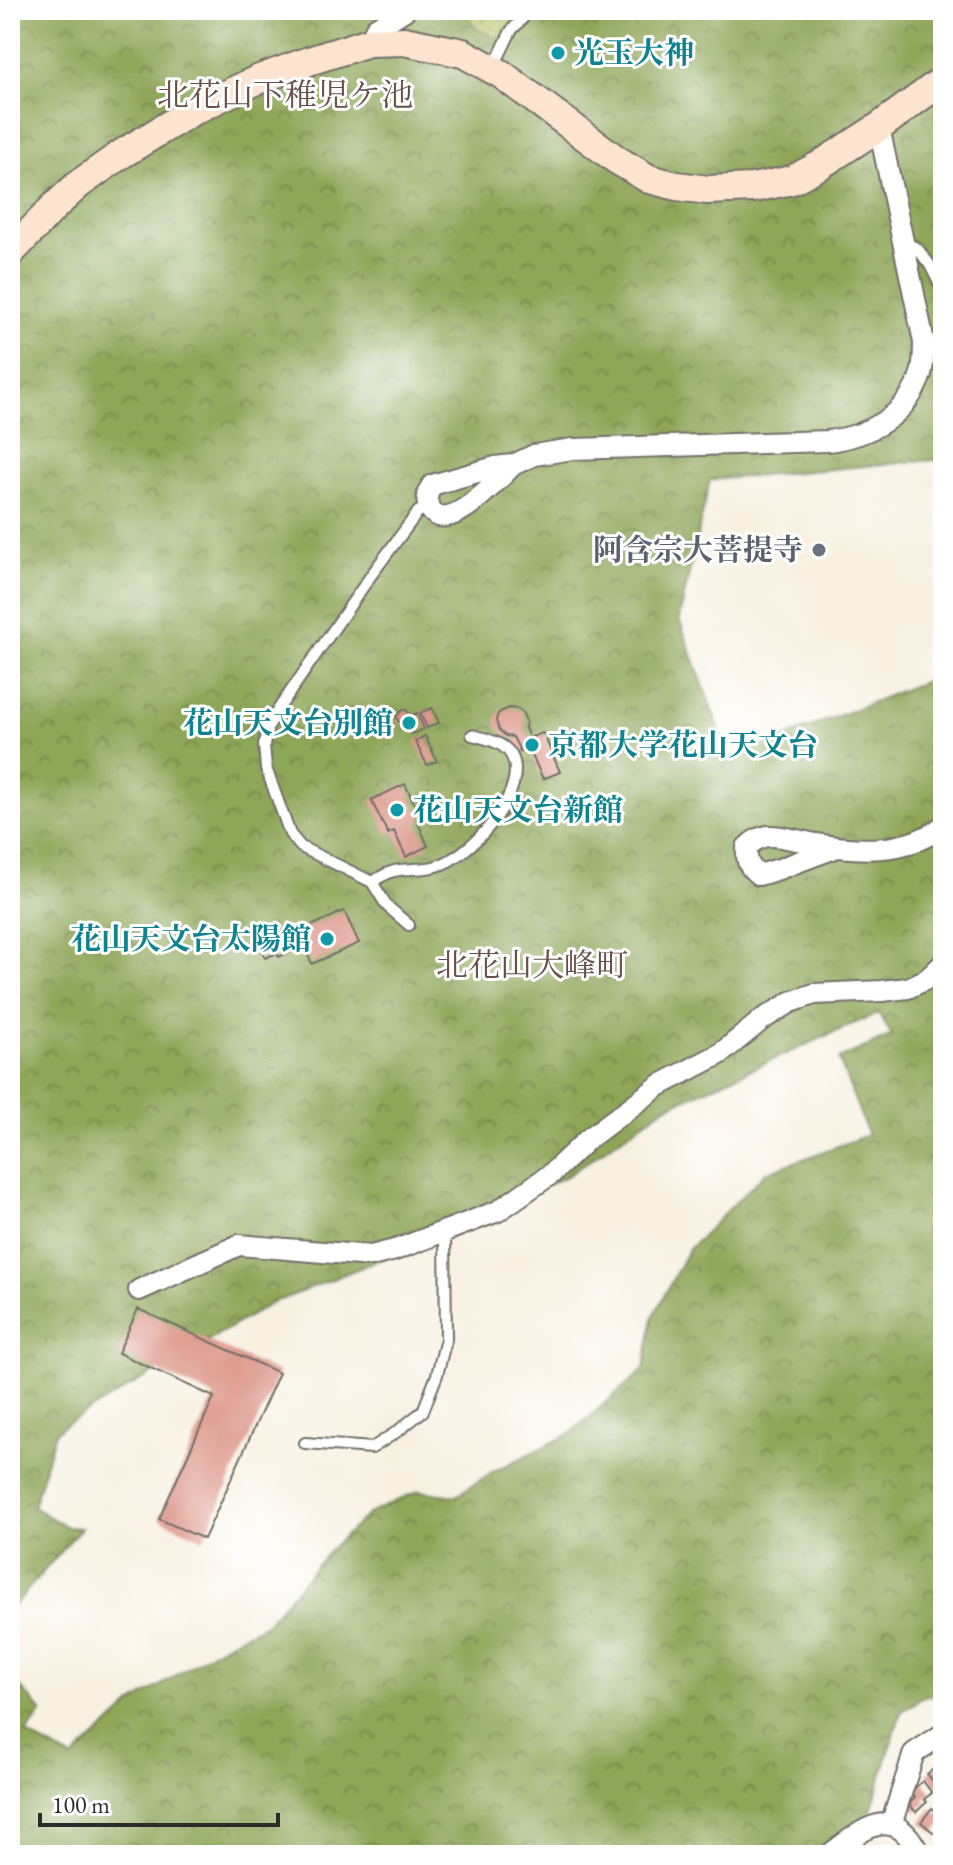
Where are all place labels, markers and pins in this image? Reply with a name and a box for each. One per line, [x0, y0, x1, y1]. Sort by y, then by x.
place label: 光玉大神 [574, 33, 694, 72]
marker: 光玉大神 [549, 44, 567, 62]
place label: 阿含宗大菩提寺 [593, 530, 803, 569]
marker: 阿含宗大菩提寺 [810, 541, 828, 559]
place label: 花山天文台別館 [183, 703, 393, 742]
marker: 花山天文台別館 [400, 714, 418, 732]
place label: 京都大学花山天文台 [548, 725, 818, 764]
marker: 京都大学花山天文台 [523, 736, 541, 754]
place label: 花山天文台新館 [413, 790, 623, 829]
marker: 花山天文台新館 [388, 801, 406, 819]
place label: 花山天文台太陽館 [71, 919, 311, 958]
marker: 花山天文台太陽館 [318, 930, 336, 948]

